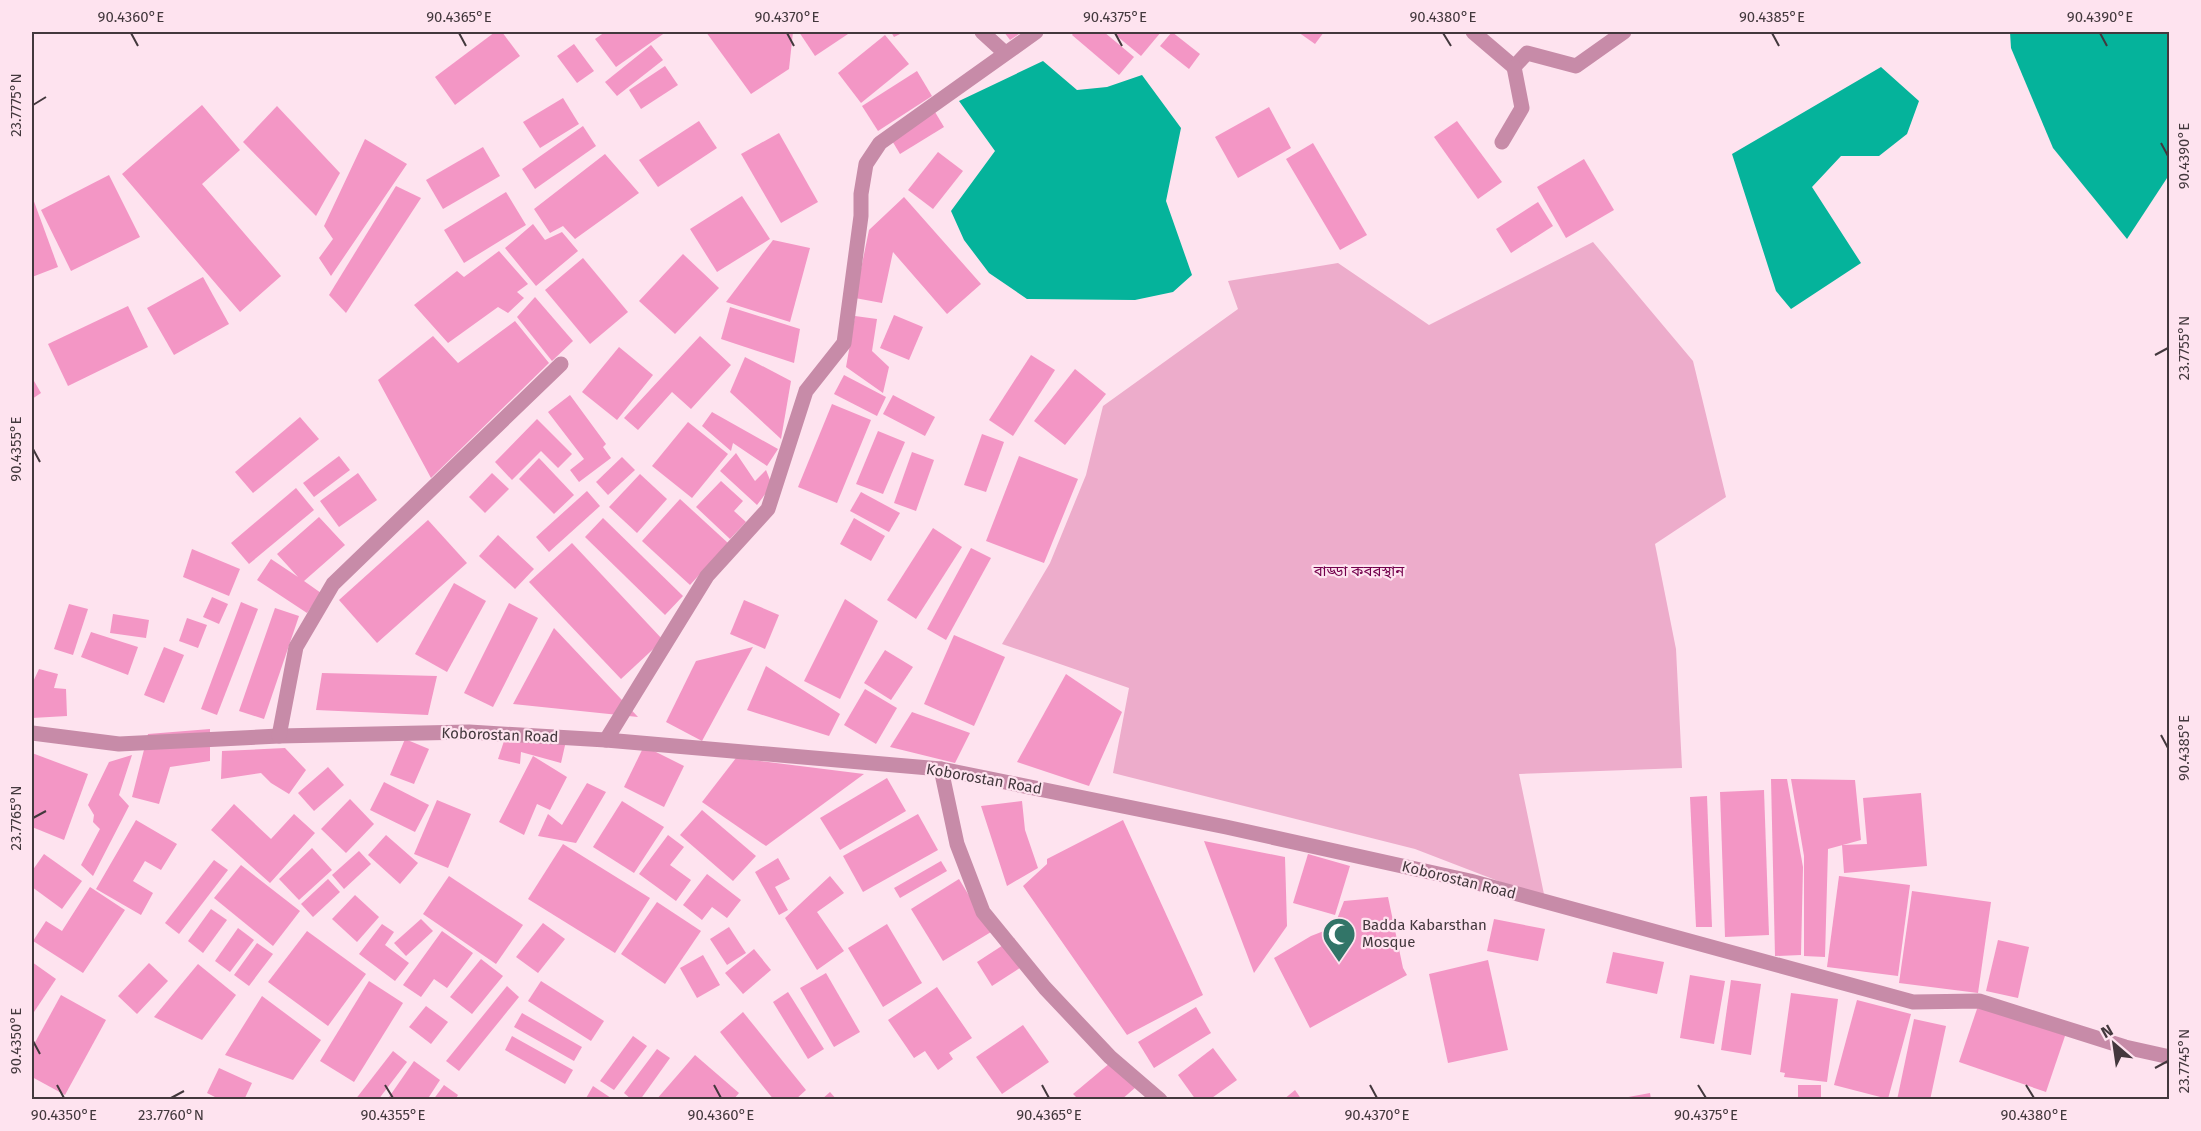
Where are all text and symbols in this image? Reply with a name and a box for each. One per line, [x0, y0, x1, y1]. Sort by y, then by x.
text: 90.4360°E [98, 8, 164, 26]
text: 90.4365°E [426, 8, 492, 26]
text: 90.4370°E [754, 8, 820, 26]
text: 90.4375°E [1083, 8, 1147, 26]
text: 90.4380°E [1409, 8, 1477, 26]
text: 90.4385°E [1739, 8, 1805, 26]
text: 90.4390°E [2067, 8, 2133, 26]
text: 23.7775°N [7, 73, 25, 137]
text: 90.4390°E [2175, 123, 2193, 189]
text: 23.7755°N [2175, 316, 2193, 380]
text: 90.4355°E [7, 416, 25, 482]
park label: বাড্ডা কবরস্থান [1313, 562, 1405, 580]
text: 90.4385°E [2175, 715, 2193, 781]
street label: Koborostan Road [441, 724, 559, 746]
street label: Koborostan Road [925, 760, 1043, 798]
text: 23.7765°N [7, 786, 25, 850]
street label: Koborostan Road [1400, 857, 1518, 903]
mosque icon: Badda Kabarsthan Mosque [1321, 916, 1357, 963]
place label: Badda Kabarsthan Mosque [1362, 916, 1487, 951]
text: 90.4350°E [7, 1008, 25, 1074]
north arrow [2084, 1014, 2144, 1074]
text: N [2098, 1020, 2116, 1042]
text: 23.7745°N [2175, 1029, 2193, 1093]
text: 90.4350°E [31, 1106, 97, 1124]
text: 23.7760°N [138, 1106, 204, 1124]
text: 90.4355°E [360, 1106, 426, 1124]
text: 90.4360°E [688, 1106, 754, 1124]
text: 90.4365°E [1016, 1106, 1082, 1124]
text: 90.4370°E [1344, 1106, 1410, 1124]
text: 90.4375°E [1674, 1106, 1738, 1124]
text: 90.4380°E [2000, 1106, 2068, 1124]

